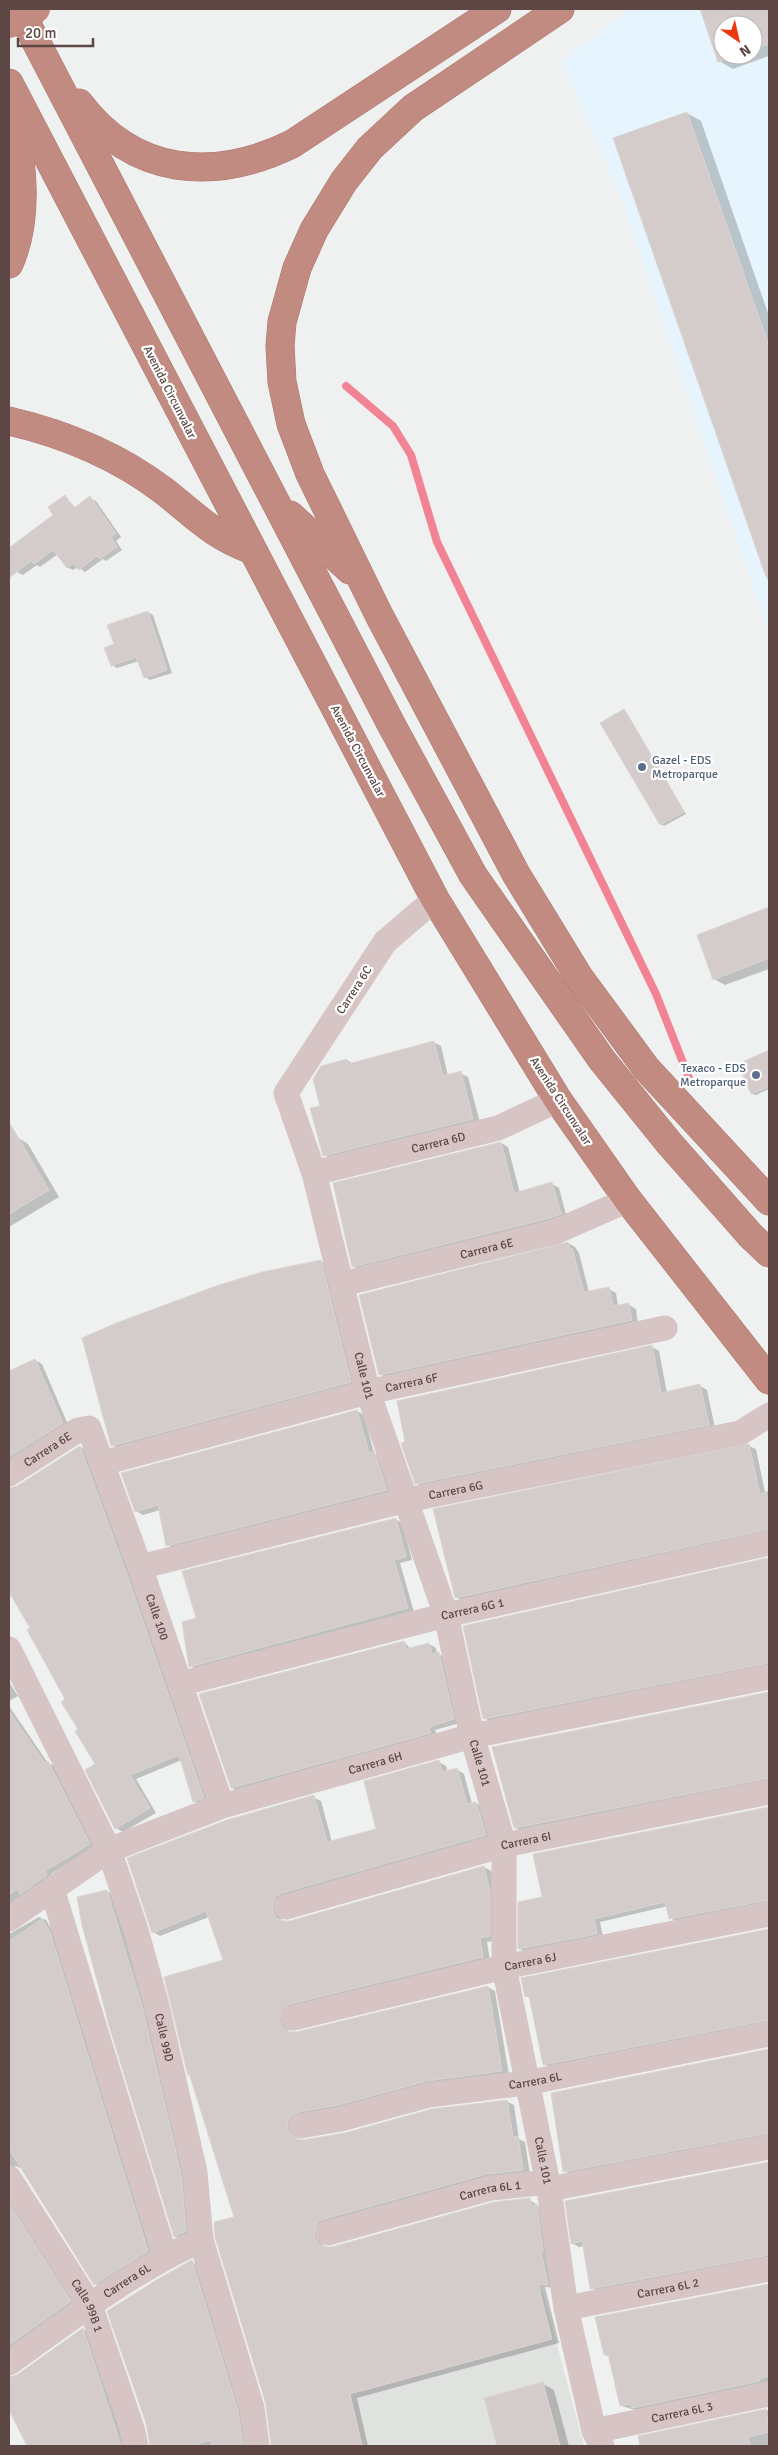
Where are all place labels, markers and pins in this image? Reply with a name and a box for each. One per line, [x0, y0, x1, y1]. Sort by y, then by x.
place label: Gazel - EDS Metroparque [652, 753, 718, 782]
marker: Gazel - EDS Metroparque [636, 761, 648, 773]
place label: Texaco - EDS Metroparque [680, 1061, 746, 1090]
marker: Texaco - EDS Metroparque [750, 1069, 762, 1081]

